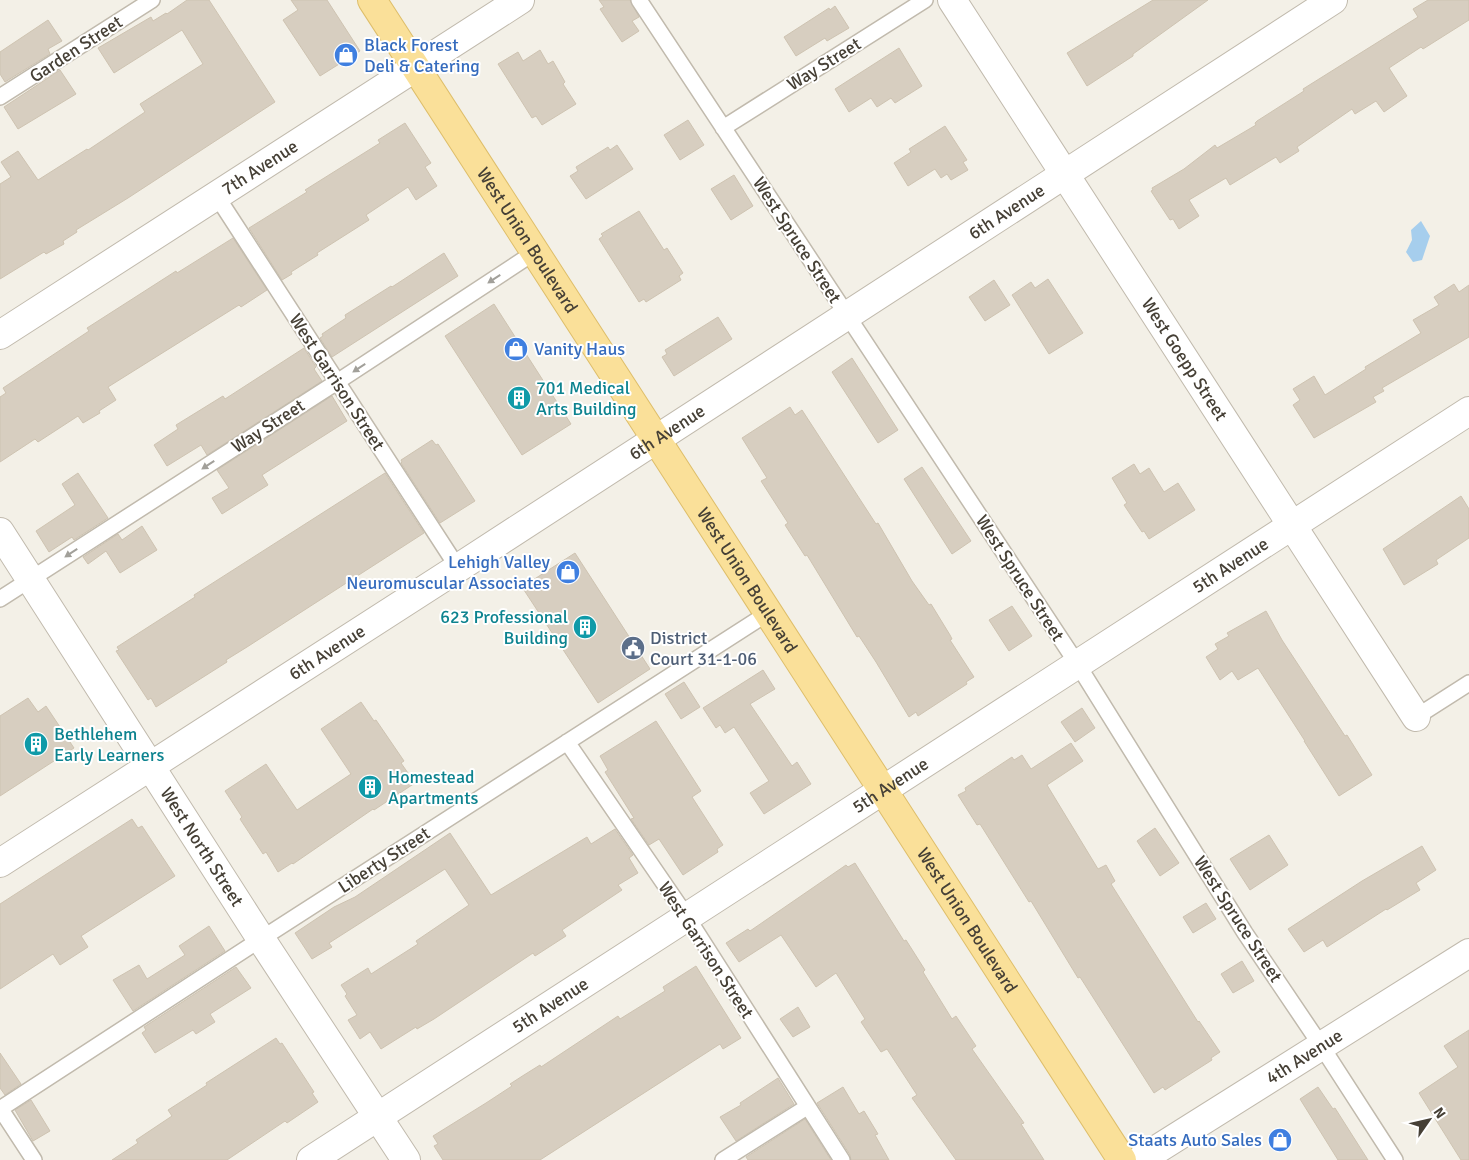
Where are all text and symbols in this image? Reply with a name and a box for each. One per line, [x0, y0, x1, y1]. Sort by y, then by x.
street label: Garden Street [25, 11, 127, 87]
street label: Way Street [783, 33, 865, 95]
place label: Black Forest Deli & Catering [364, 34, 480, 77]
shop icon: Black Forest Deli & Catering [333, 42, 359, 68]
street label: 7th Avenue [218, 135, 302, 200]
street label: West Union Boulevard [472, 163, 582, 317]
street label: West Spruce Street [748, 173, 846, 307]
street label: 6th Avenue [965, 179, 1049, 244]
one-way arrow [488, 274, 501, 283]
street label: West Goepp Street [1137, 294, 1232, 425]
street label: West Garrison Street [285, 309, 389, 455]
shop icon: Vanity Haus [503, 336, 529, 362]
place label: Vanity Haus [534, 338, 625, 360]
one-way arrow [352, 363, 365, 373]
place label: 701 Medical Arts Building [536, 377, 637, 420]
building icon: 701 Medical Arts Building [506, 385, 532, 411]
street label: Way Street [227, 394, 309, 458]
street label: 6th Avenue [625, 400, 709, 465]
one-way arrow [201, 461, 214, 470]
street label: West Union Boulevard [692, 503, 802, 657]
street label: West Spruce Street [971, 511, 1069, 645]
street label: 5th Avenue [1188, 533, 1273, 598]
one-way arrow [64, 548, 78, 558]
place label: Lehigh Valley Neuromuscular Associates [346, 551, 551, 594]
shop icon: Lehigh Valley Neuromuscular Associates [555, 559, 581, 585]
place label: 623 Professional Building [440, 606, 568, 649]
building icon: 623 Professional Building [572, 614, 598, 640]
street label: 6th Avenue [285, 620, 369, 685]
place label: District Court 31-1-06 [650, 627, 757, 670]
public building icon: District Court 31-1-06 [620, 635, 646, 661]
place label: Bethlehem Early Learners [54, 723, 164, 766]
building icon: Bethlehem Early Learners [23, 731, 49, 757]
street label: 5th Avenue [848, 753, 933, 818]
place label: Homestead Apartments [388, 766, 478, 809]
building icon: Homestead Apartments [357, 774, 383, 800]
street label: West North Street [156, 783, 248, 911]
street label: Liberty Street [334, 822, 434, 898]
street label: West Union Boulevard [912, 843, 1022, 997]
street label: West Spruce Street [1189, 852, 1287, 986]
street label: West Garrison Street [654, 877, 758, 1023]
street label: 5th Avenue [508, 973, 592, 1038]
street label: 4th Avenue [1262, 1024, 1347, 1089]
north arrow [1404, 1095, 1454, 1145]
text: N [1430, 1104, 1449, 1122]
shop icon: Staats Auto Sales [1267, 1127, 1293, 1153]
place label: Staats Auto Sales [1128, 1129, 1262, 1151]

